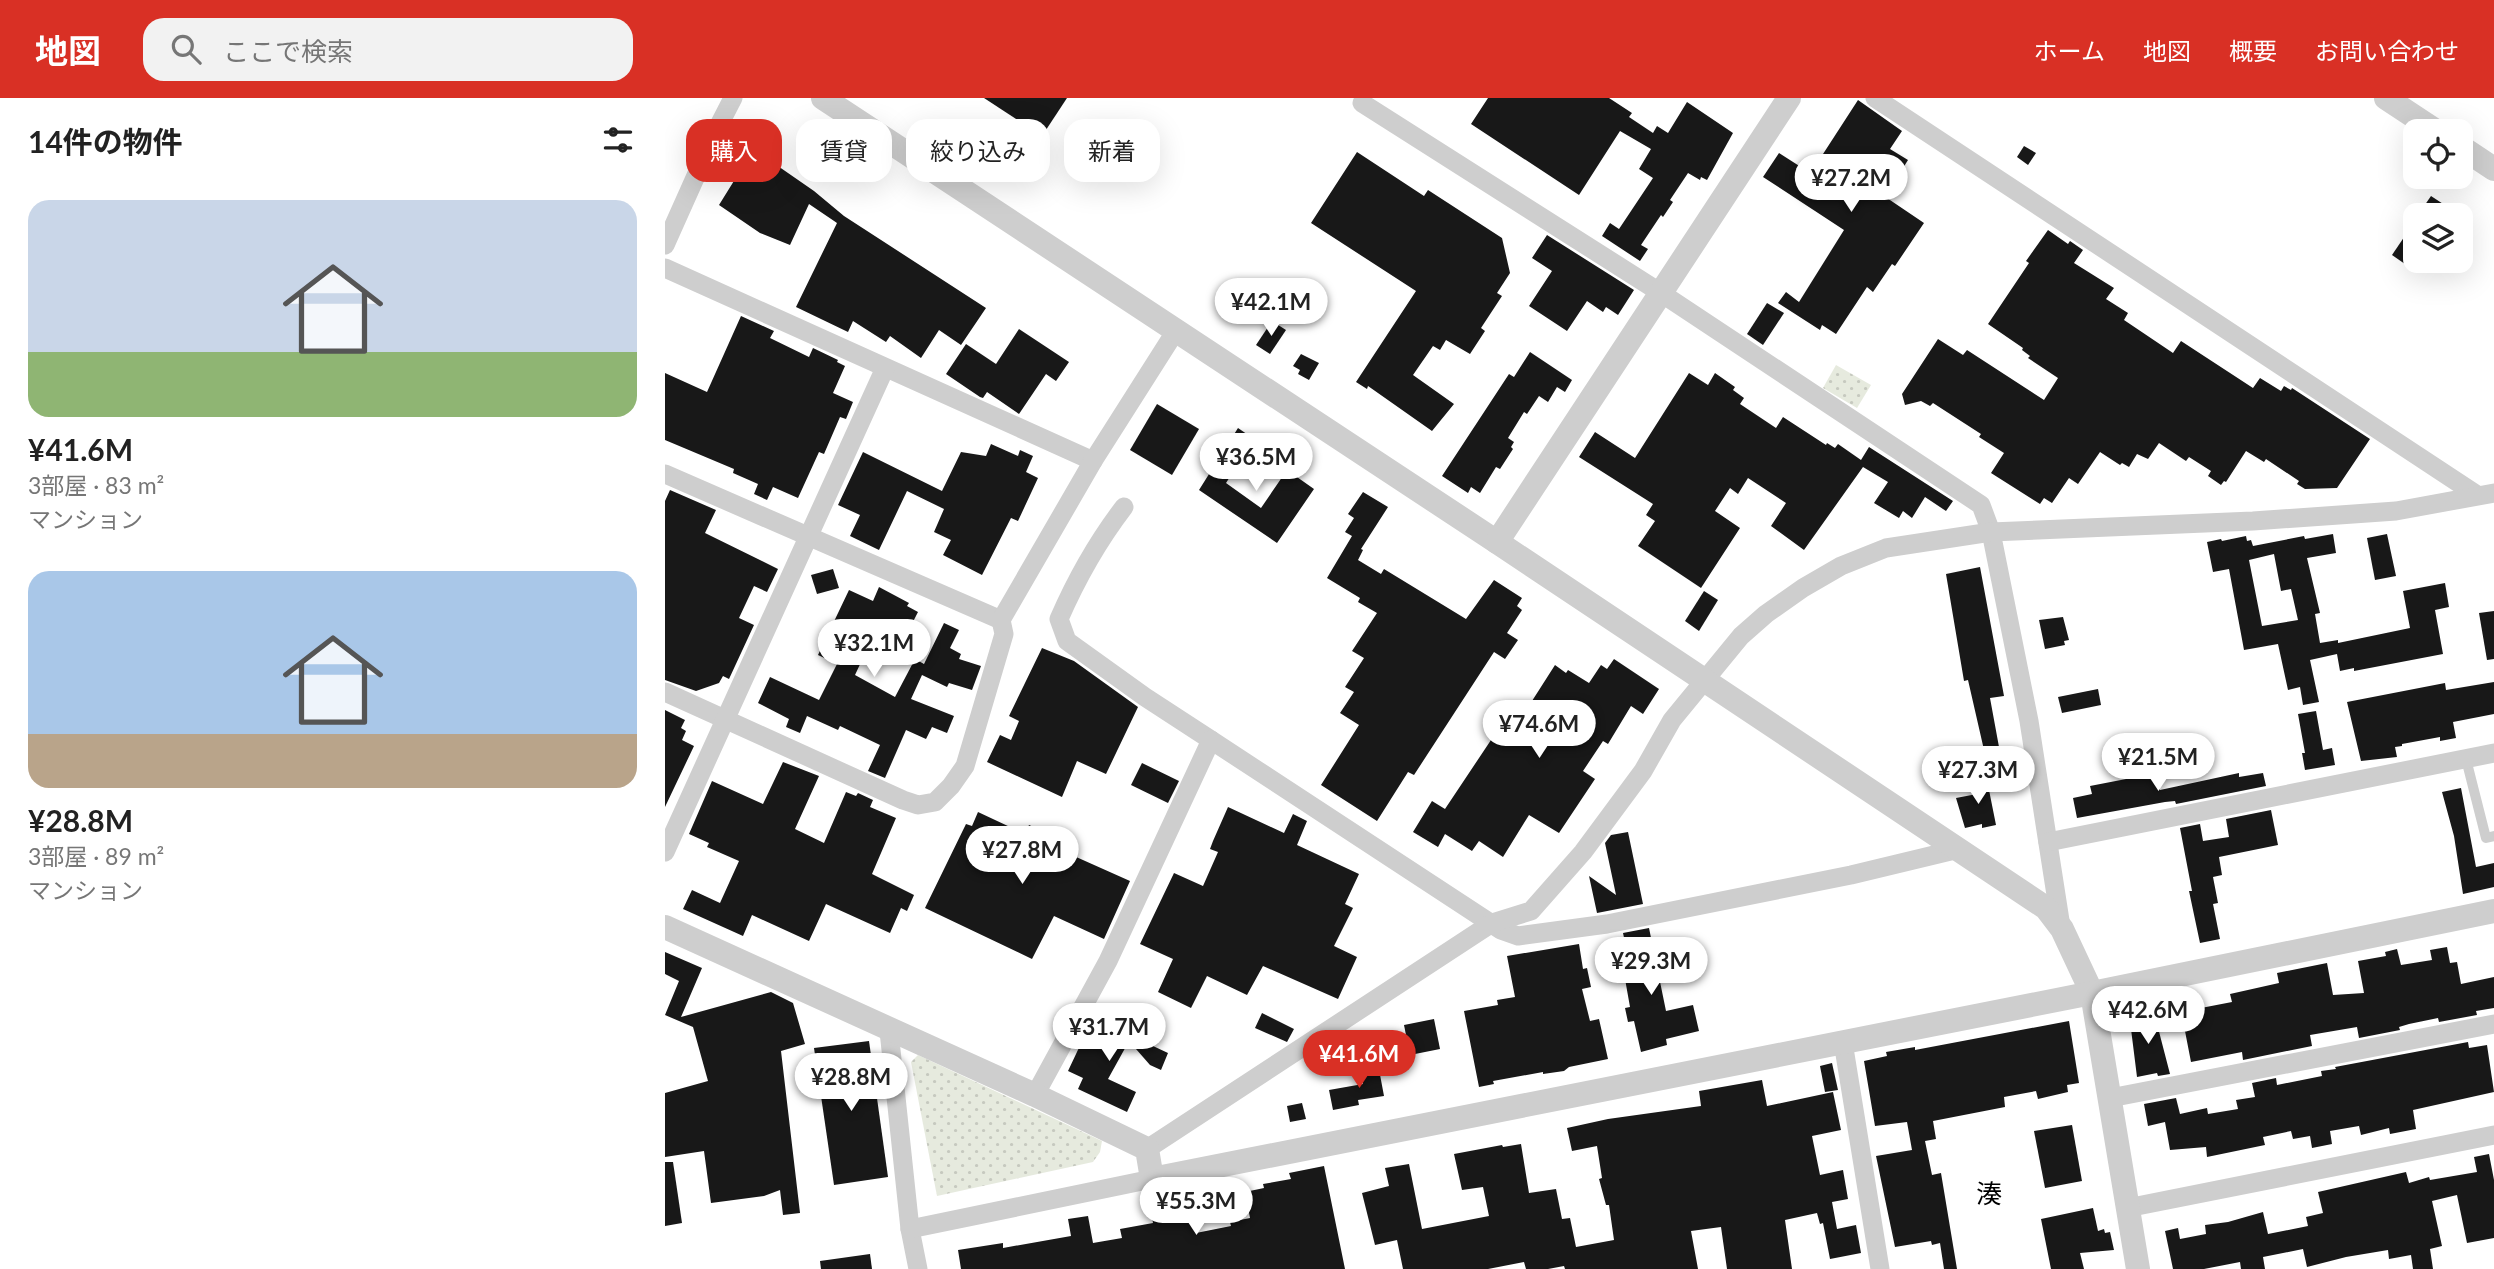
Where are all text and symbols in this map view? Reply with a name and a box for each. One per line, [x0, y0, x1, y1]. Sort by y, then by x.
search box [143, 18, 633, 81]
text: 地図 [35, 30, 101, 70]
icon: search [167, 30, 205, 68]
text: ここで検索 [223, 35, 353, 67]
text: ホーム [2034, 36, 2105, 65]
text: 地図 [2143, 36, 2191, 65]
text: 概要 [2229, 36, 2277, 65]
text: お問い合わせ [2315, 36, 2459, 65]
chip: 購入 [686, 119, 782, 182]
chip: 賃貸 [796, 119, 892, 182]
chip: 絞り込み [906, 119, 1050, 182]
chip: 新着 [1064, 119, 1160, 182]
map controls [2403, 119, 2473, 273]
button: locate [2403, 119, 2473, 189]
icon: filters [599, 121, 637, 159]
text: 14件の物件 [28, 123, 183, 159]
pin: ¥27.2M [1794, 155, 1908, 214]
text: ¥27.2M [1811, 163, 1891, 191]
button: layers [2403, 203, 2473, 273]
icon: home [270, 246, 396, 372]
pin: ¥42.1M [1214, 278, 1328, 338]
text: ¥42.1M [1231, 287, 1311, 315]
text: ¥41.6M [28, 431, 133, 467]
pin: ¥36.5M [1199, 434, 1313, 493]
text: ¥36.5M [1216, 442, 1296, 470]
text: 3部屋 · 83 m² [28, 471, 164, 499]
text: マンション [28, 505, 143, 533]
icon: home [270, 617, 396, 743]
pin: ¥32.1M [817, 620, 931, 679]
text: ¥32.1M [834, 628, 914, 656]
pin: ¥74.6M [1482, 700, 1596, 760]
text: ¥74.6M [1499, 709, 1579, 737]
pin: ¥21.5M [2101, 734, 2215, 793]
text: ¥21.5M [2118, 742, 2198, 770]
pin: ¥27.3M [1921, 746, 2035, 806]
text: ¥27.3M [1938, 755, 2018, 783]
text: ¥28.8M [28, 802, 133, 838]
pin: ¥27.8M [965, 826, 1079, 886]
text: ¥27.8M [982, 835, 1062, 863]
text: 3部屋 · 89 m² [28, 842, 164, 870]
text: マンション [28, 876, 143, 904]
pin: ¥29.3M [1594, 937, 1708, 997]
text: ¥29.3M [1611, 946, 1691, 974]
pin: ¥42.6M [2091, 986, 2205, 1046]
text: ¥42.6M [2108, 995, 2188, 1023]
pin: ¥31.7M [1052, 1004, 1166, 1063]
text: ¥31.7M [1069, 1012, 1149, 1040]
pin: ¥41.6M [1302, 1030, 1416, 1090]
text: ¥41.6M [1319, 1039, 1399, 1067]
pin: ¥28.8M [794, 1054, 908, 1113]
text: ¥28.8M [811, 1062, 891, 1090]
district label: 湊 [1976, 1177, 2002, 1209]
pin: ¥55.3M [1139, 1178, 1253, 1237]
text: ¥55.3M [1156, 1186, 1236, 1214]

